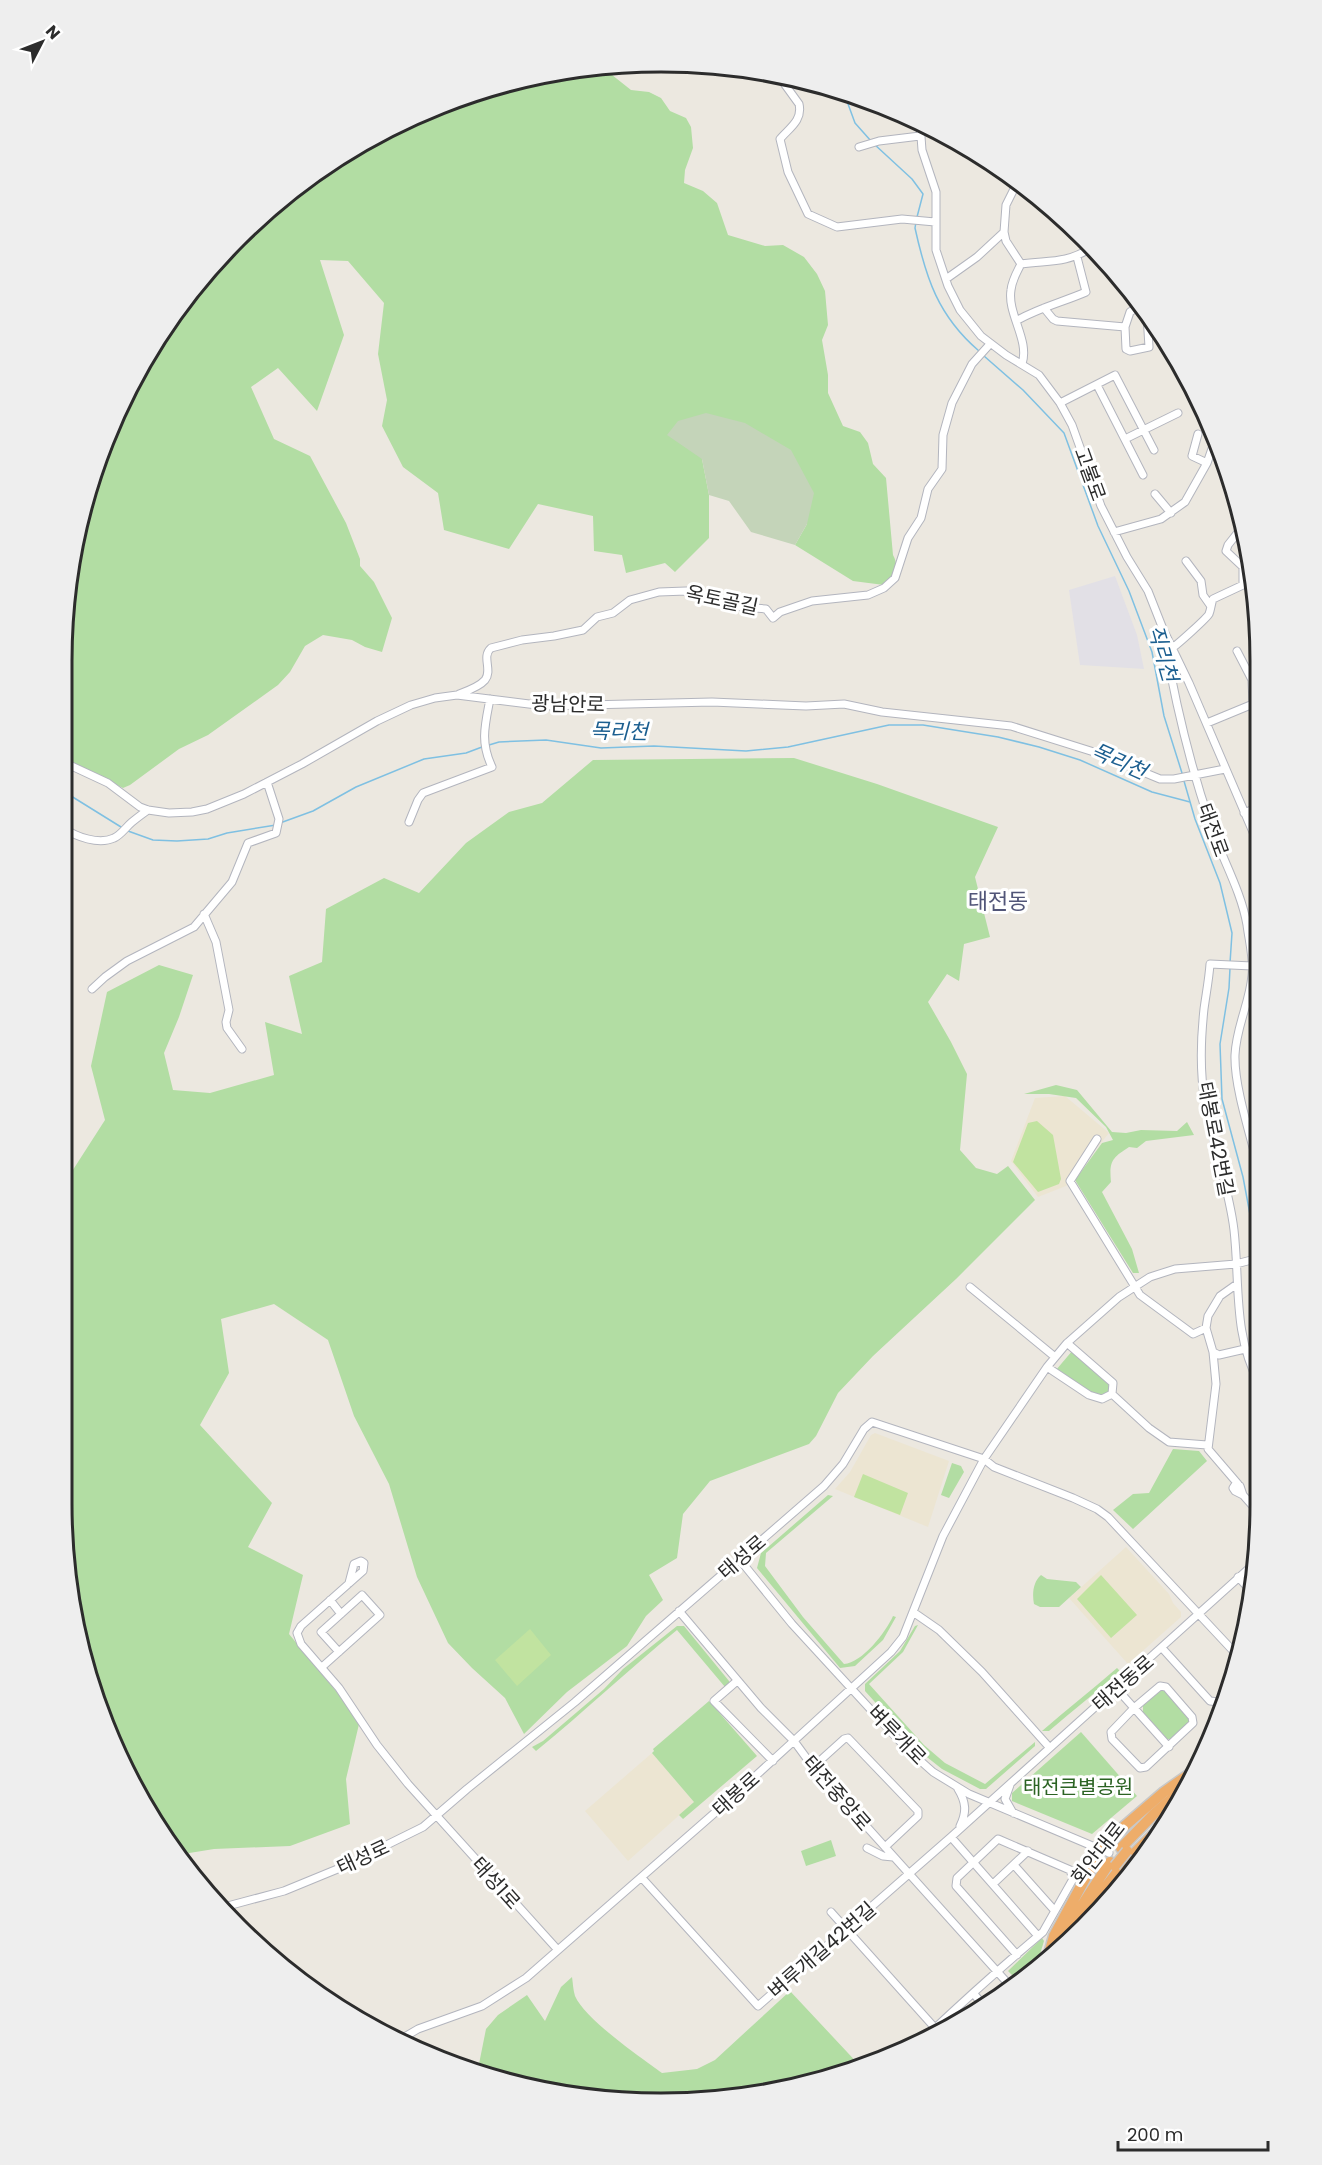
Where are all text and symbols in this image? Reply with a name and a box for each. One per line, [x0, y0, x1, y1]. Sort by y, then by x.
north arrow [12, 12, 72, 72]
text: N [40, 20, 65, 44]
street label: 고불로 [1067, 443, 1113, 505]
street label: 옥토골길 [683, 579, 761, 621]
water label: 직리천 [1141, 621, 1186, 687]
street label: 광남안로 [531, 689, 605, 719]
water label: 목리천 [590, 716, 651, 746]
water label: 목리천 [1087, 736, 1154, 787]
street label: 태전로 [1190, 799, 1236, 861]
district label: 태전동 [968, 886, 1028, 917]
street label: 태봉로42번길 [1191, 1079, 1241, 1199]
street label: 태성로 [712, 1528, 772, 1586]
street label: 태전동로 [1086, 1648, 1160, 1718]
street label: 벼루개로 [861, 1699, 933, 1771]
street label: 태전중앙로 [796, 1749, 878, 1837]
street label: 태봉로 [706, 1765, 766, 1823]
park label: 태전큰별공원 [1023, 1773, 1133, 1801]
street label: 회안대로 [1064, 1815, 1132, 1891]
street label: 태성로 [332, 1833, 394, 1881]
street label: 태성1로 [465, 1851, 527, 1915]
street label: 벼루개길42번길 [762, 1895, 882, 2005]
scale bar [1118, 2114, 1268, 2152]
text: 200 m [1127, 2122, 1183, 2147]

